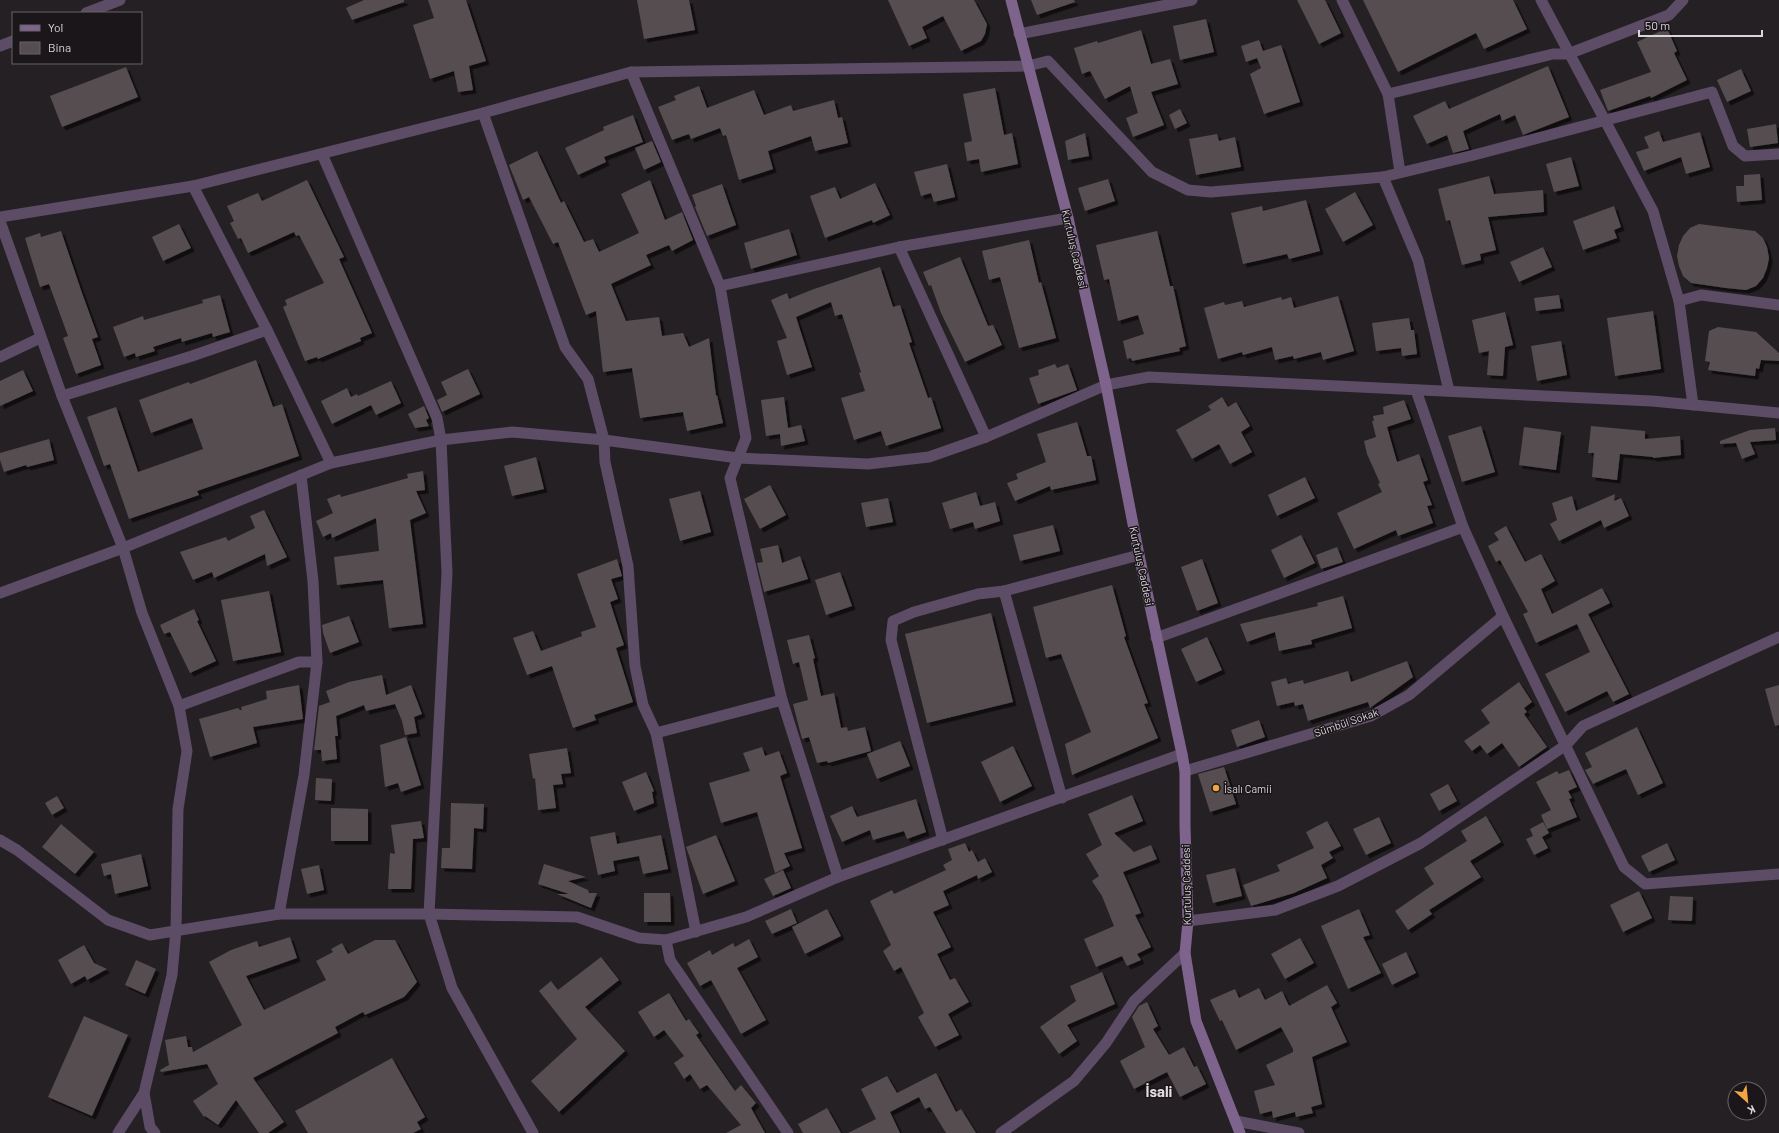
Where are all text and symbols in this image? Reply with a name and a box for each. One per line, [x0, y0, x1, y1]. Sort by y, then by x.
legend [12, 12, 142, 64]
scale bar [1639, 12, 1762, 38]
text: 50 m [1645, 18, 1670, 32]
text: Yol [48, 20, 63, 34]
text: Bina [48, 40, 71, 54]
street label: Kurtuluş Caddesi [1060, 208, 1090, 290]
street label: Kurtuluş Caddesi [1127, 525, 1157, 607]
street label: Sümbül Sokak [1312, 705, 1380, 739]
place label: İsalı Camii [1224, 781, 1272, 795]
marker: İsalı Camii [1211, 783, 1221, 793]
street label: Kurtuluş Caddesi [1179, 844, 1193, 925]
north arrow [1727, 1081, 1767, 1121]
district label: İsali [1146, 1082, 1173, 1100]
text: K [1746, 1103, 1758, 1118]

